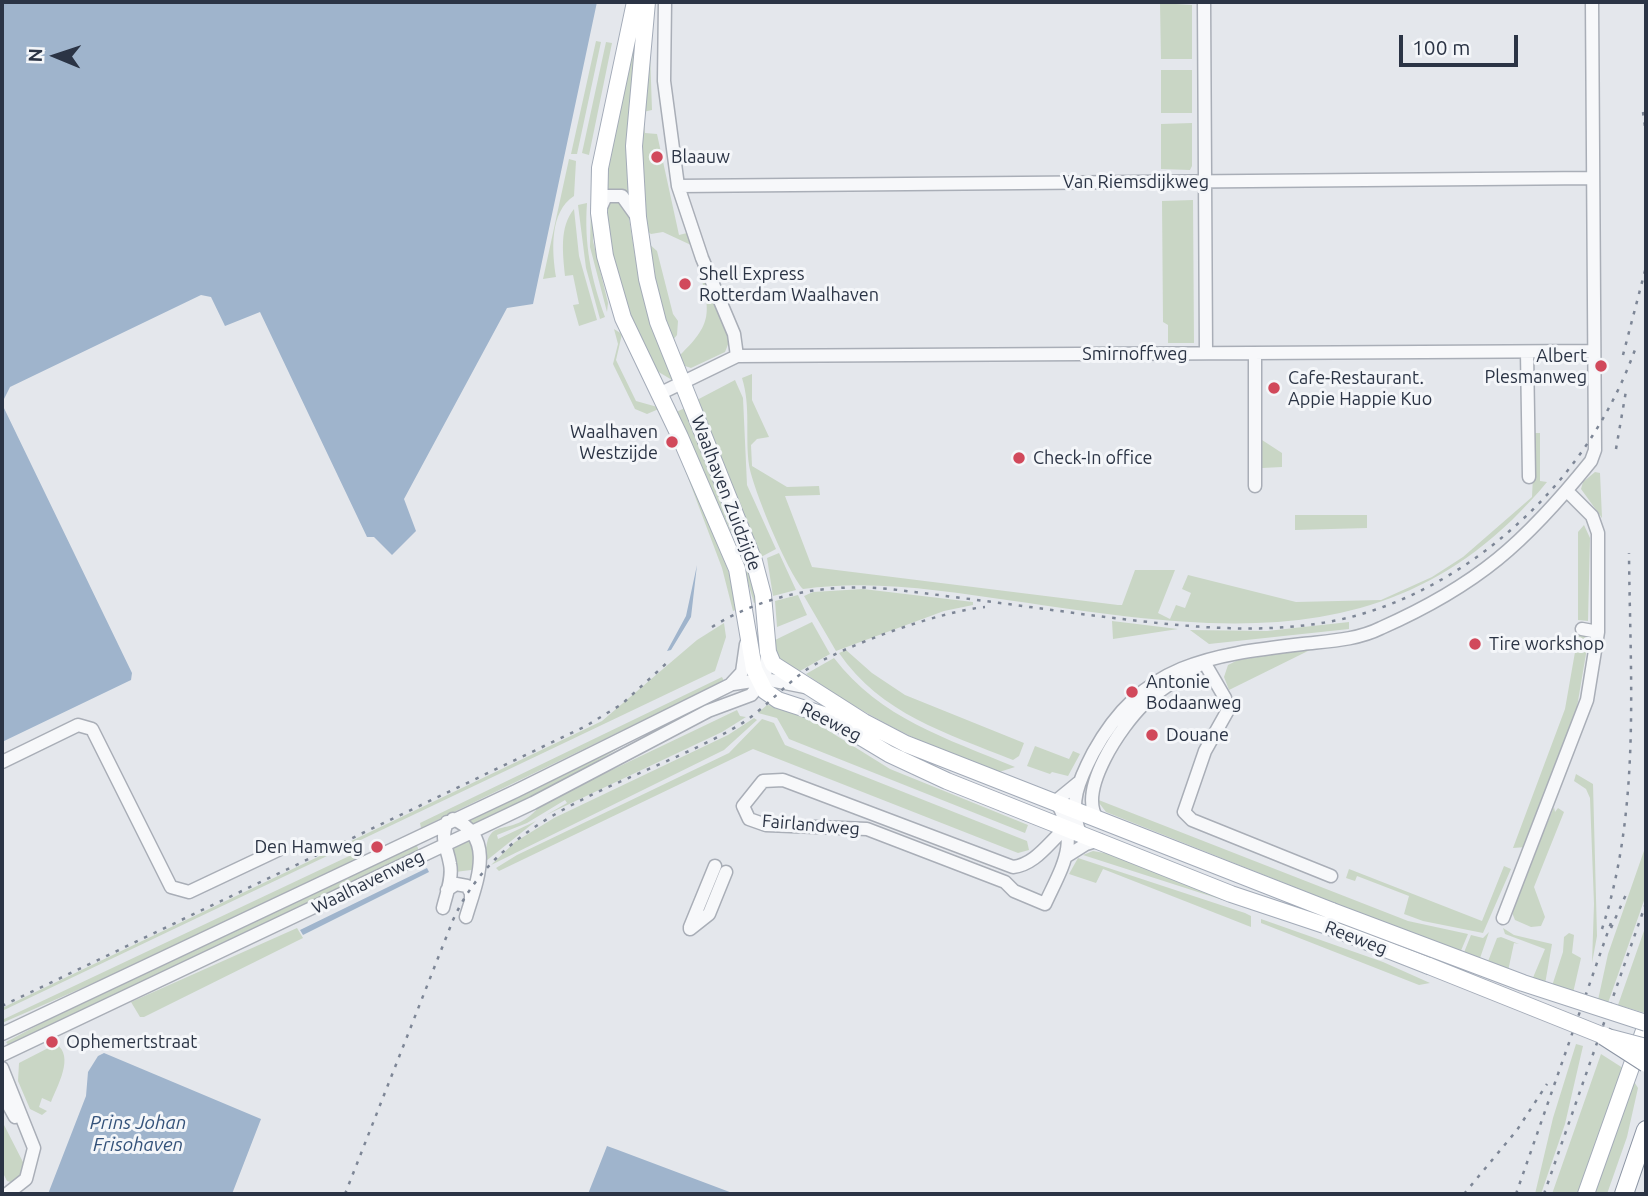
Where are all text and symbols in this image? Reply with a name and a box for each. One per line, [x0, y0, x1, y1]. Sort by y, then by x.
north arrow [21, 21, 91, 91]
scale bar [1403, 21, 1522, 65]
text: 100 m [1412, 35, 1470, 59]
text: N [24, 48, 46, 63]
place label: Blaauw [671, 146, 730, 168]
marker: Blaauw [649, 149, 665, 165]
street label: Van Riemsdijkweg [1063, 171, 1209, 193]
place label: Shell Express Rotterdam Waalhaven [699, 263, 879, 306]
marker: Shell Express Rotterdam Waalhaven [677, 276, 693, 292]
street label: Smirnoffweg [1082, 343, 1188, 365]
place label: Albert Plesmanweg [1484, 345, 1587, 388]
marker: Albert Plesmanweg [1593, 358, 1609, 374]
place label: Cafe-Restaurant. Appie Happie Kuo [1288, 367, 1432, 410]
marker: Cafe-Restaurant. Appie Happie Kuo [1266, 380, 1282, 396]
street label: Waalhaven Zuidzijde [686, 412, 766, 574]
place label: Waalhaven Westzijde [570, 421, 658, 464]
marker: Waalhaven Westzijde [664, 434, 680, 450]
place label: Check-In office [1033, 447, 1152, 469]
marker: Check-In office [1011, 450, 1027, 466]
place label: Tire workshop [1489, 633, 1604, 655]
marker: Tire workshop [1467, 636, 1483, 652]
place label: Antonie Bodaanweg [1146, 671, 1241, 714]
marker: Antonie Bodaanweg [1124, 684, 1140, 700]
street label: Reeweg [797, 698, 865, 746]
place label: Douane [1166, 724, 1229, 746]
marker: Douane [1144, 727, 1160, 743]
street label: Fairlandweg [761, 810, 861, 840]
place label: Den Hamweg [254, 836, 363, 858]
marker: Den Hamweg [369, 839, 385, 855]
street label: Waalhavenweg [308, 846, 428, 918]
street label: Reeweg [1322, 916, 1390, 960]
place label: Ophemertstraat [66, 1031, 197, 1053]
marker: Ophemertstraat [44, 1034, 60, 1050]
water label: Prins Johan Frisohaven [90, 1112, 186, 1156]

